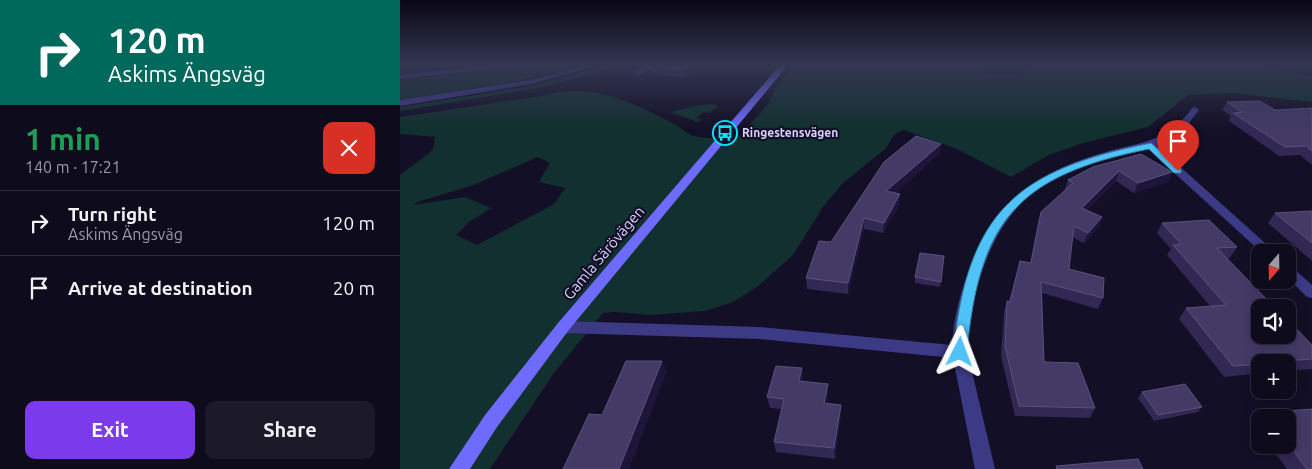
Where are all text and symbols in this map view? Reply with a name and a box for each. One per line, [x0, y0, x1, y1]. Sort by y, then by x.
icon: right [25, 20, 90, 85]
text: 120 m [108, 20, 206, 60]
text: Askims Ängsväg [108, 61, 266, 86]
bus stop icon: Ringestensvägen [712, 120, 738, 146]
pin [1157, 120, 1199, 171]
text: 1 min [25, 122, 101, 156]
button: close [323, 122, 375, 174]
place label: Ringestensvägen [742, 126, 838, 139]
icon: arrive [1164, 127, 1192, 155]
text: 140 m · 17:21 [25, 158, 121, 176]
text: Turn right [68, 203, 156, 225]
street label: Gamla Särövägen [560, 203, 647, 303]
icon: right [25, 209, 53, 237]
text: 120 m [322, 212, 375, 234]
text: Askims Ängsväg [68, 225, 183, 243]
north arrow [1251, 244, 1296, 289]
map controls [1251, 244, 1296, 454]
icon: arrive [25, 274, 53, 302]
text: Arrive at destination [68, 277, 253, 299]
text: 20 m [333, 277, 375, 299]
button: sound [1251, 299, 1296, 344]
position arrow [933, 325, 985, 377]
button: + [1251, 354, 1296, 399]
button: Exit [25, 401, 195, 459]
button: Share [205, 401, 375, 459]
button: − [1251, 409, 1296, 454]

